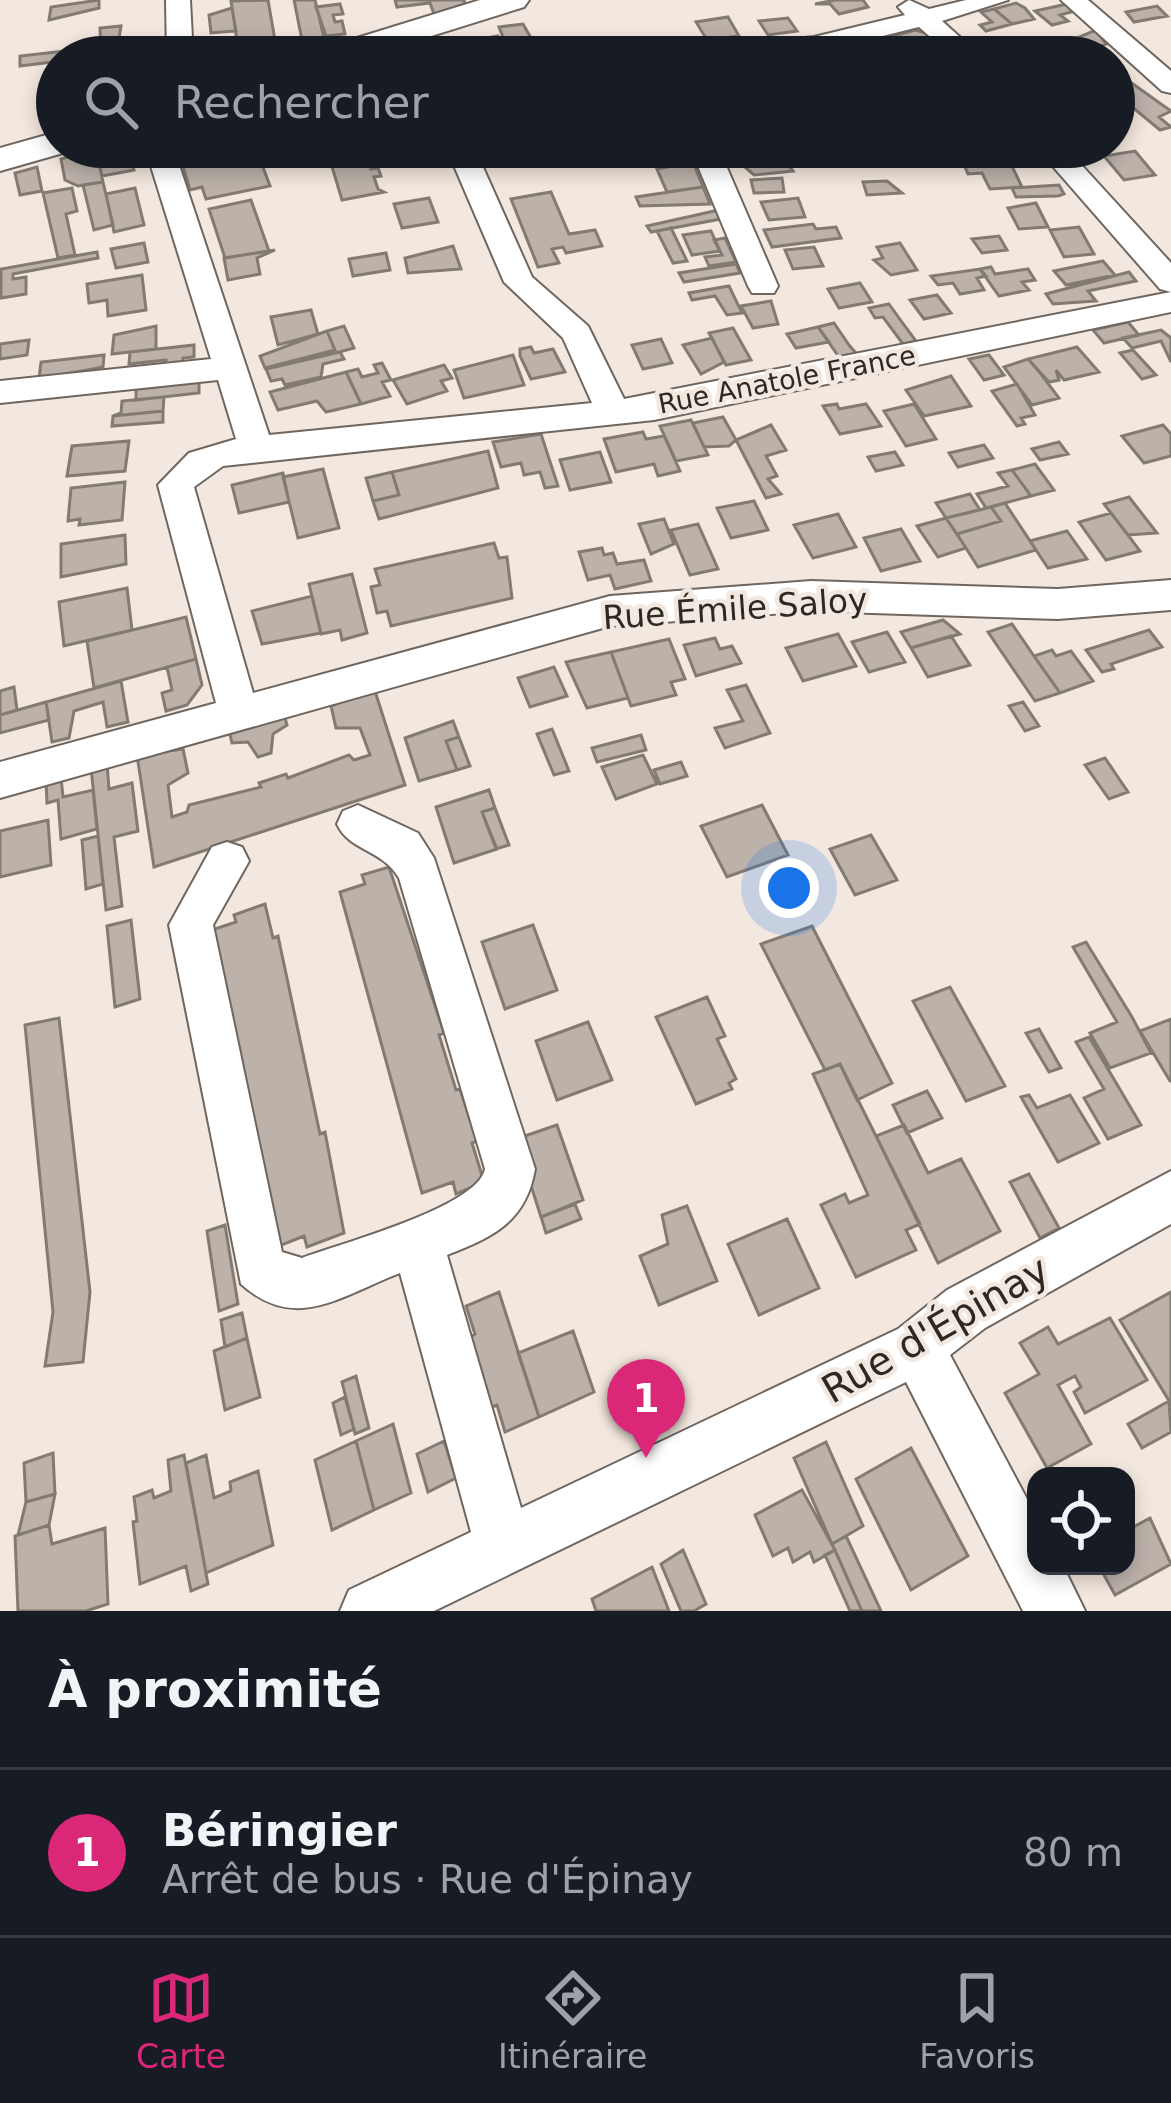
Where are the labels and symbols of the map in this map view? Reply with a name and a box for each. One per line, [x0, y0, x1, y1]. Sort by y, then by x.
street label: Rue Anatole France [656, 339, 918, 420]
street label: Rue Émile Saloy [601, 579, 869, 637]
your location [759, 858, 819, 918]
street label: Rue d'Épinay [814, 1246, 1056, 1412]
pin: 1 [607, 1359, 685, 1458]

